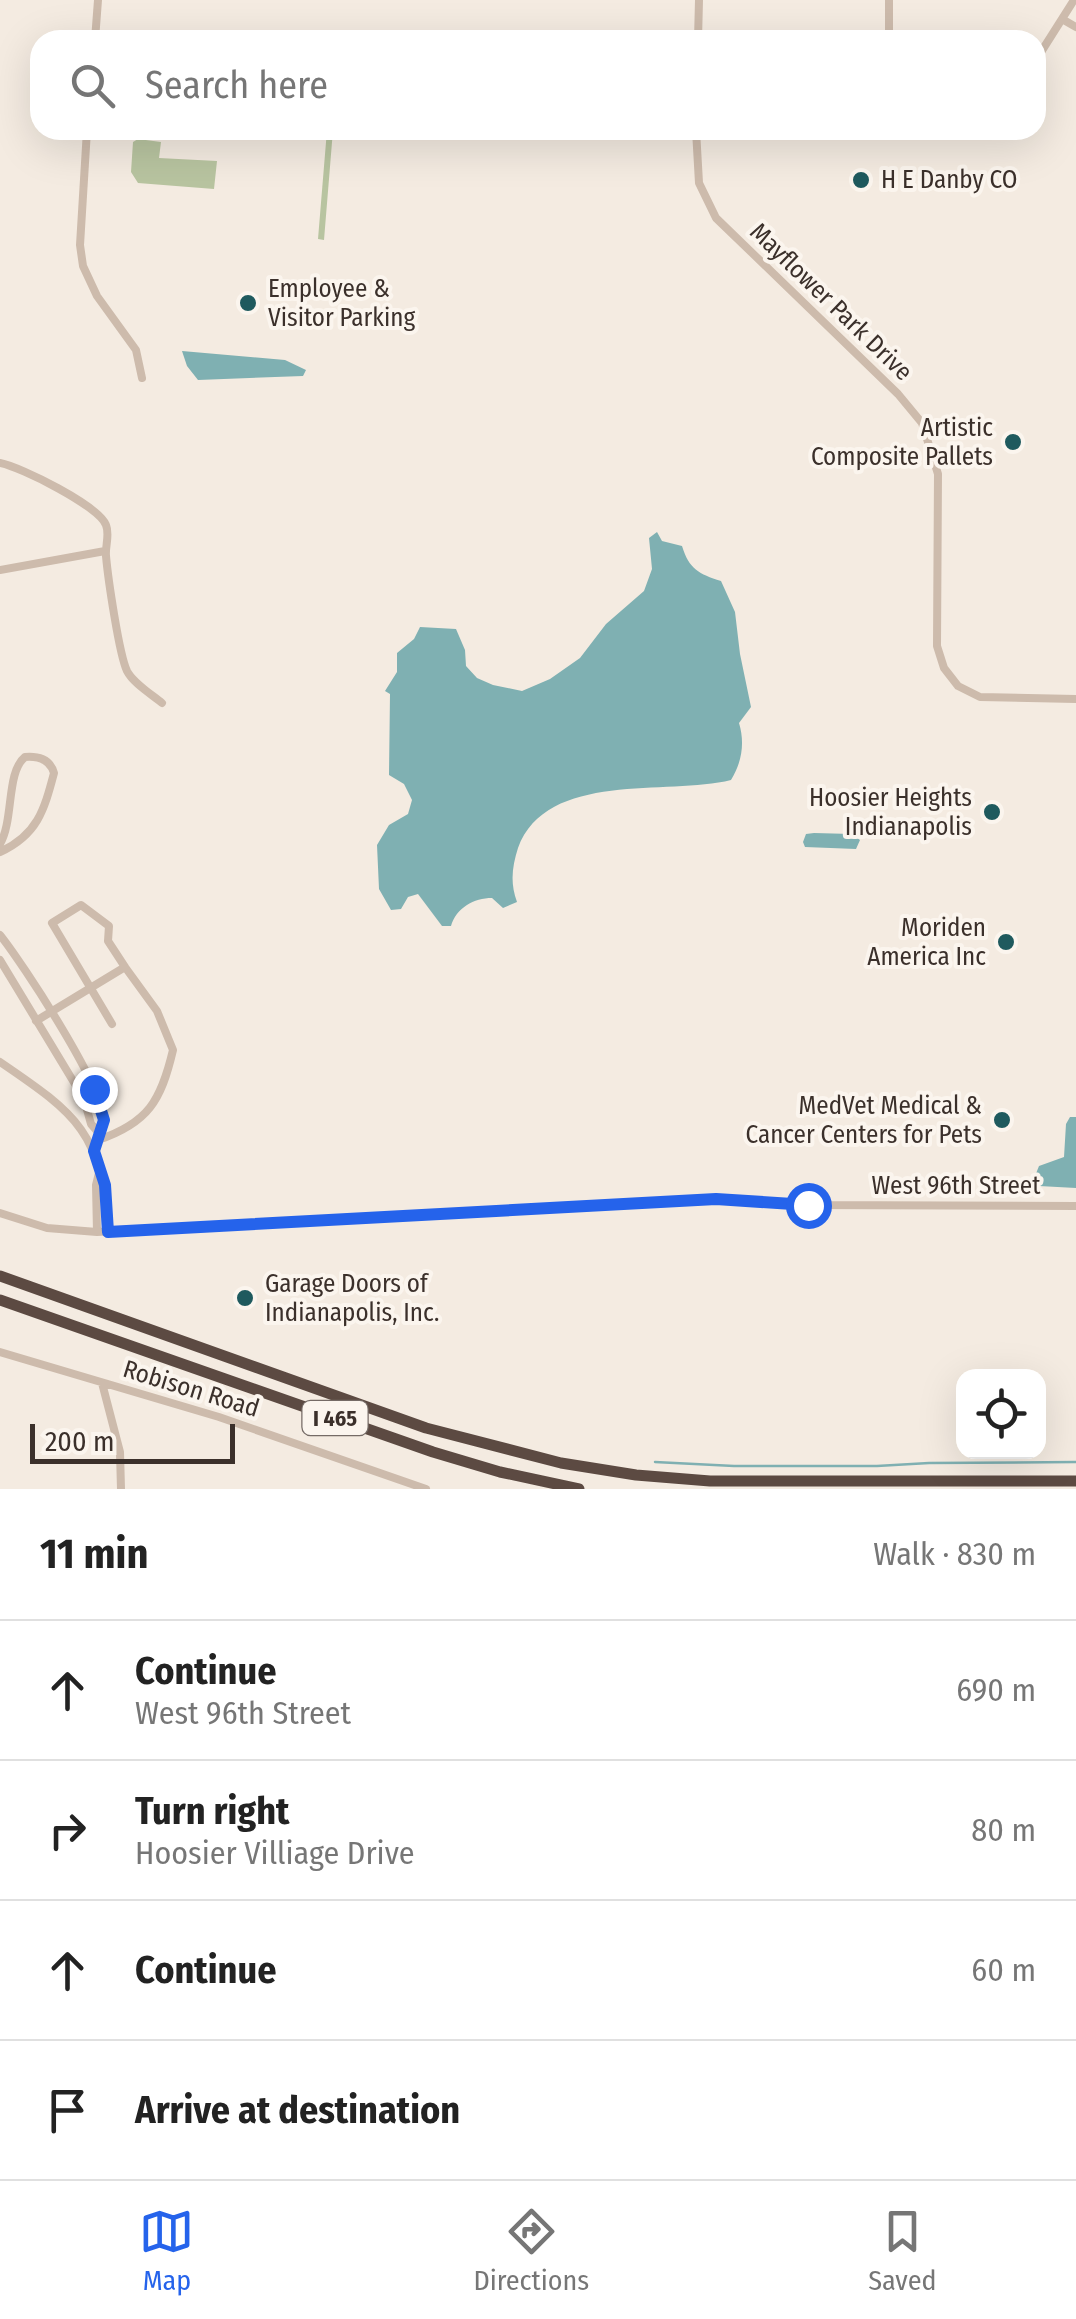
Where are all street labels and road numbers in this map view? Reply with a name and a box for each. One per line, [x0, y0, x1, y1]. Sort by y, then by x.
street label: Mayflower Park Drive [744, 217, 918, 387]
street label: West 96th Street [872, 1171, 1041, 1201]
street label: Robison Road [119, 1354, 263, 1424]
road number: I 465 [302, 1401, 368, 1435]

